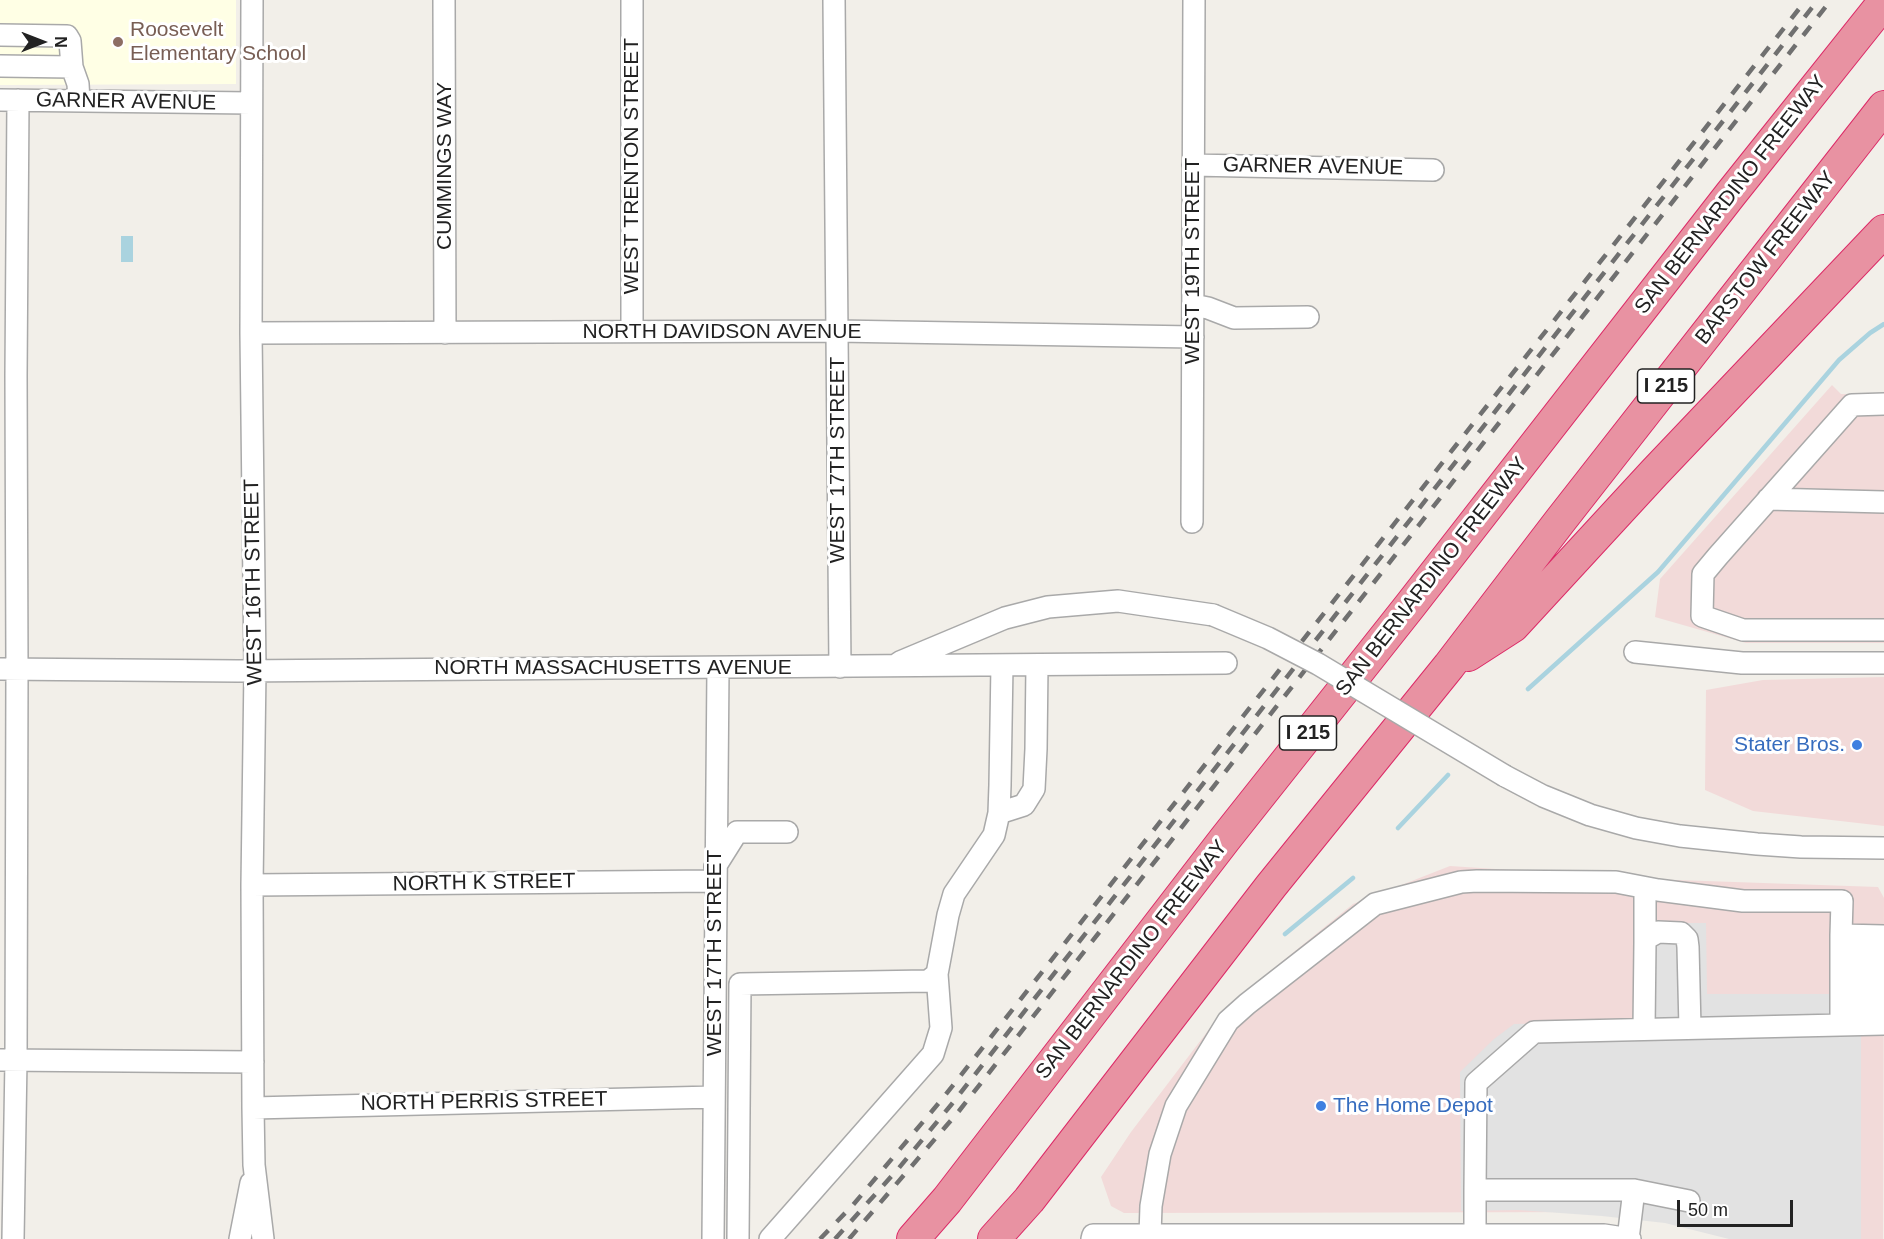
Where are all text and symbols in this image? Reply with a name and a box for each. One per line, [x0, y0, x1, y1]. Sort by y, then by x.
north arrow [12, 12, 72, 72]
place label: Roosevelt Elementary School [130, 17, 306, 67]
marker: Roosevelt Elementary School [111, 35, 125, 49]
text: N [52, 36, 69, 48]
street label: WEST TRENTON STREET [619, 38, 645, 294]
street label: SAN BERNARDINO FREEWAY [1630, 70, 1832, 320]
street label: CUMMINGS WAY [432, 82, 458, 250]
street label: GARNER AVENUE [36, 88, 216, 116]
street label: GARNER AVENUE [1223, 153, 1403, 181]
street label: WEST 19TH STREET [1180, 158, 1206, 364]
street label: BARSTOW FREEWAY [1690, 166, 1842, 350]
street label: NORTH DAVIDSON AVENUE [583, 319, 861, 345]
street label: WEST 17TH STREET [825, 357, 851, 563]
road number: I 215 [1638, 369, 1694, 403]
street label: SAN BERNARDINO FREEWAY [1331, 452, 1533, 702]
street label: WEST 16TH STREET [240, 479, 268, 685]
street label: NORTH MASSACHUSETTS AVENUE [434, 655, 792, 681]
road number: I 215 [1280, 716, 1336, 750]
place label: Stater Bros. [1734, 732, 1845, 758]
marker: Stater Bros. [1850, 738, 1864, 752]
street label: SAN BERNARDINO FREEWAY [1031, 835, 1233, 1085]
street label: WEST 17TH STREET [702, 850, 728, 1056]
street label: NORTH K STREET [392, 869, 576, 897]
street label: NORTH PERRIS STREET [360, 1087, 608, 1117]
place label: The Home Depot [1333, 1093, 1493, 1119]
marker: The Home Depot [1314, 1099, 1328, 1113]
scale bar [1680, 1188, 1796, 1226]
text: 50 m [1688, 1200, 1728, 1220]

